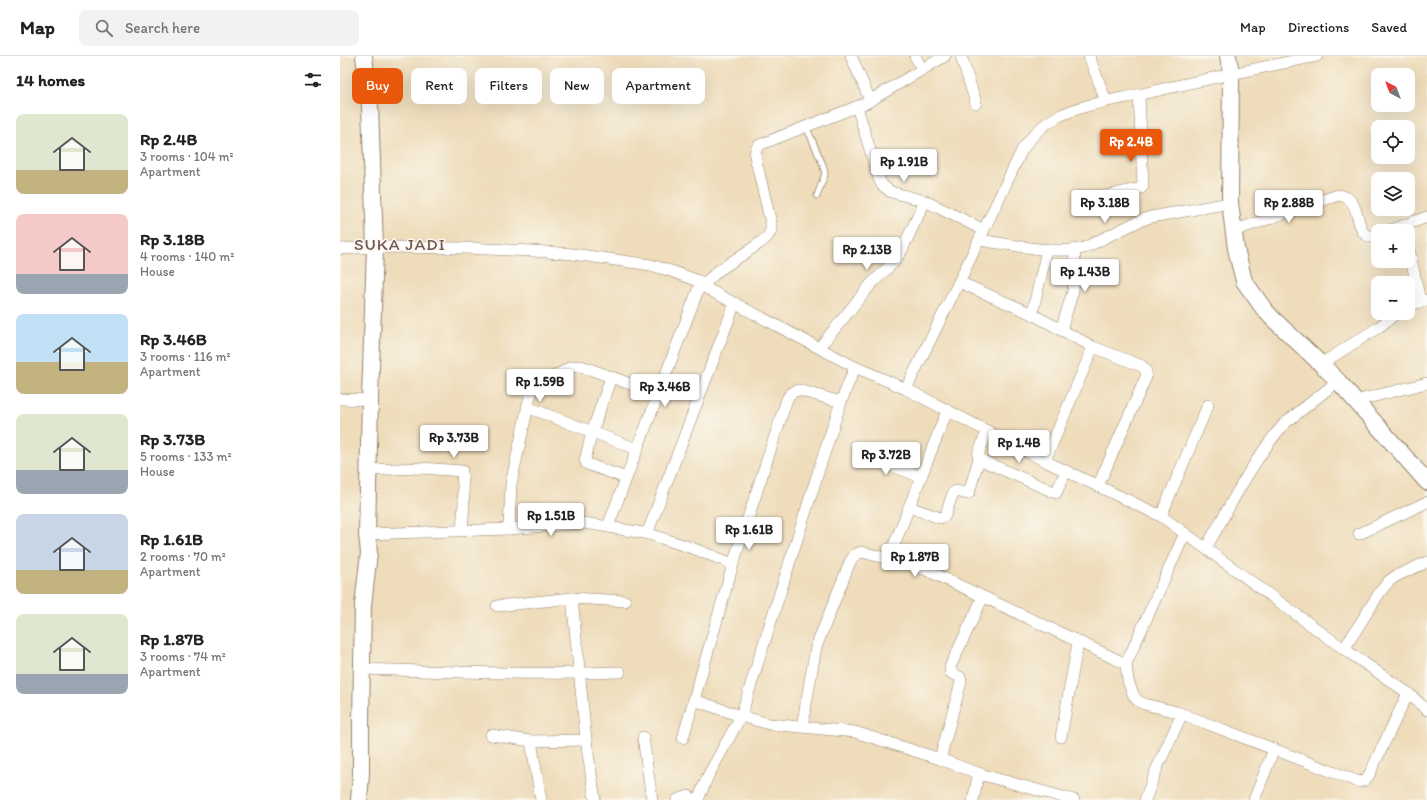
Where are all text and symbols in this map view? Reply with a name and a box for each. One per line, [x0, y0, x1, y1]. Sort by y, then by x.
search box [79, 10, 359, 46]
text: Map [20, 16, 55, 39]
icon: search [93, 17, 115, 39]
text: Search here [125, 19, 200, 37]
text: Map [1240, 19, 1266, 36]
text: Directions [1288, 19, 1349, 36]
text: Saved [1371, 19, 1407, 36]
chip: Buy [352, 68, 403, 104]
chip: Rent [411, 68, 467, 104]
chip: Filters [475, 68, 542, 104]
chip: New [550, 68, 604, 104]
chip: Apartment [612, 68, 705, 104]
north arrow [1371, 68, 1415, 112]
map controls [1371, 68, 1415, 320]
icon: filters [302, 69, 324, 91]
text: 14 homes [16, 70, 85, 90]
button: locate [1371, 120, 1415, 164]
text: Rp 2.4B [140, 129, 197, 149]
pin: Rp 2.4B [1094, 129, 1168, 163]
icon: home [48, 130, 96, 178]
text: Rp 2.4B [1109, 134, 1153, 149]
text: 3 rooms · 104 m² [140, 149, 233, 164]
pin: Rp 1.91B [863, 149, 945, 183]
text: Rp 1.91B [880, 154, 928, 169]
text: Apartment [140, 164, 201, 179]
button: layers [1371, 172, 1415, 216]
pin: Rp 3.18B [1064, 190, 1146, 224]
pin: Rp 2.88B [1248, 190, 1330, 224]
text: Rp 3.18B [1080, 195, 1130, 210]
text: Rp 2.88B [1264, 195, 1314, 210]
button: + [1371, 224, 1415, 268]
text: Rp 3.18B [140, 229, 205, 249]
icon: home [48, 230, 96, 278]
district label: SUKA JADI [354, 234, 446, 254]
pin: Rp 2.13B [826, 237, 908, 271]
text: Rp 2.13B [842, 242, 892, 257]
text: 4 rooms · 140 m² [140, 249, 234, 264]
pin: Rp 1.43B [1044, 259, 1126, 293]
text: House [140, 264, 175, 279]
text: Rp 1.43B [1060, 264, 1110, 279]
button: − [1371, 276, 1415, 320]
text: Rp 3.46B [140, 329, 207, 349]
icon: home [48, 330, 96, 378]
text: 3 rooms · 116 m² [140, 349, 231, 364]
text: Apartment [140, 364, 201, 379]
pin: Rp 1.59B [499, 369, 581, 403]
text: Rp 1.59B [516, 374, 564, 389]
pin: Rp 3.46B [624, 374, 706, 408]
text: Rp 3.46B [639, 379, 691, 394]
pin: Rp 3.73B [413, 425, 495, 459]
text: Rp 3.73B [140, 429, 205, 449]
icon: home [48, 430, 96, 478]
text: Rp 3.73B [429, 430, 479, 445]
pin: Rp 1.4B [982, 430, 1056, 464]
text: Rp 1.4B [998, 435, 1040, 450]
pin: Rp 3.72B [845, 442, 927, 476]
text: Rp 3.72B [861, 447, 911, 462]
text: 5 rooms · 133 m² [140, 449, 232, 464]
text: House [140, 464, 175, 479]
pin: Rp 1.51B [510, 503, 592, 537]
text: Rp 1.51B [527, 508, 575, 523]
pin: Rp 1.61B [708, 517, 790, 551]
text: Rp 1.61B [725, 522, 773, 537]
text: Rp 1.61B [140, 529, 203, 549]
icon: home [48, 530, 96, 578]
pin: Rp 1.87B [874, 544, 956, 578]
text: 2 rooms · 70 m² [140, 549, 226, 564]
text: Rp 1.87B [891, 549, 939, 564]
text: Apartment [140, 564, 201, 579]
text: Rp 1.87B [140, 629, 204, 649]
icon: home [48, 630, 96, 678]
text: 3 rooms · 74 m² [140, 649, 226, 664]
text: Apartment [140, 664, 201, 679]

